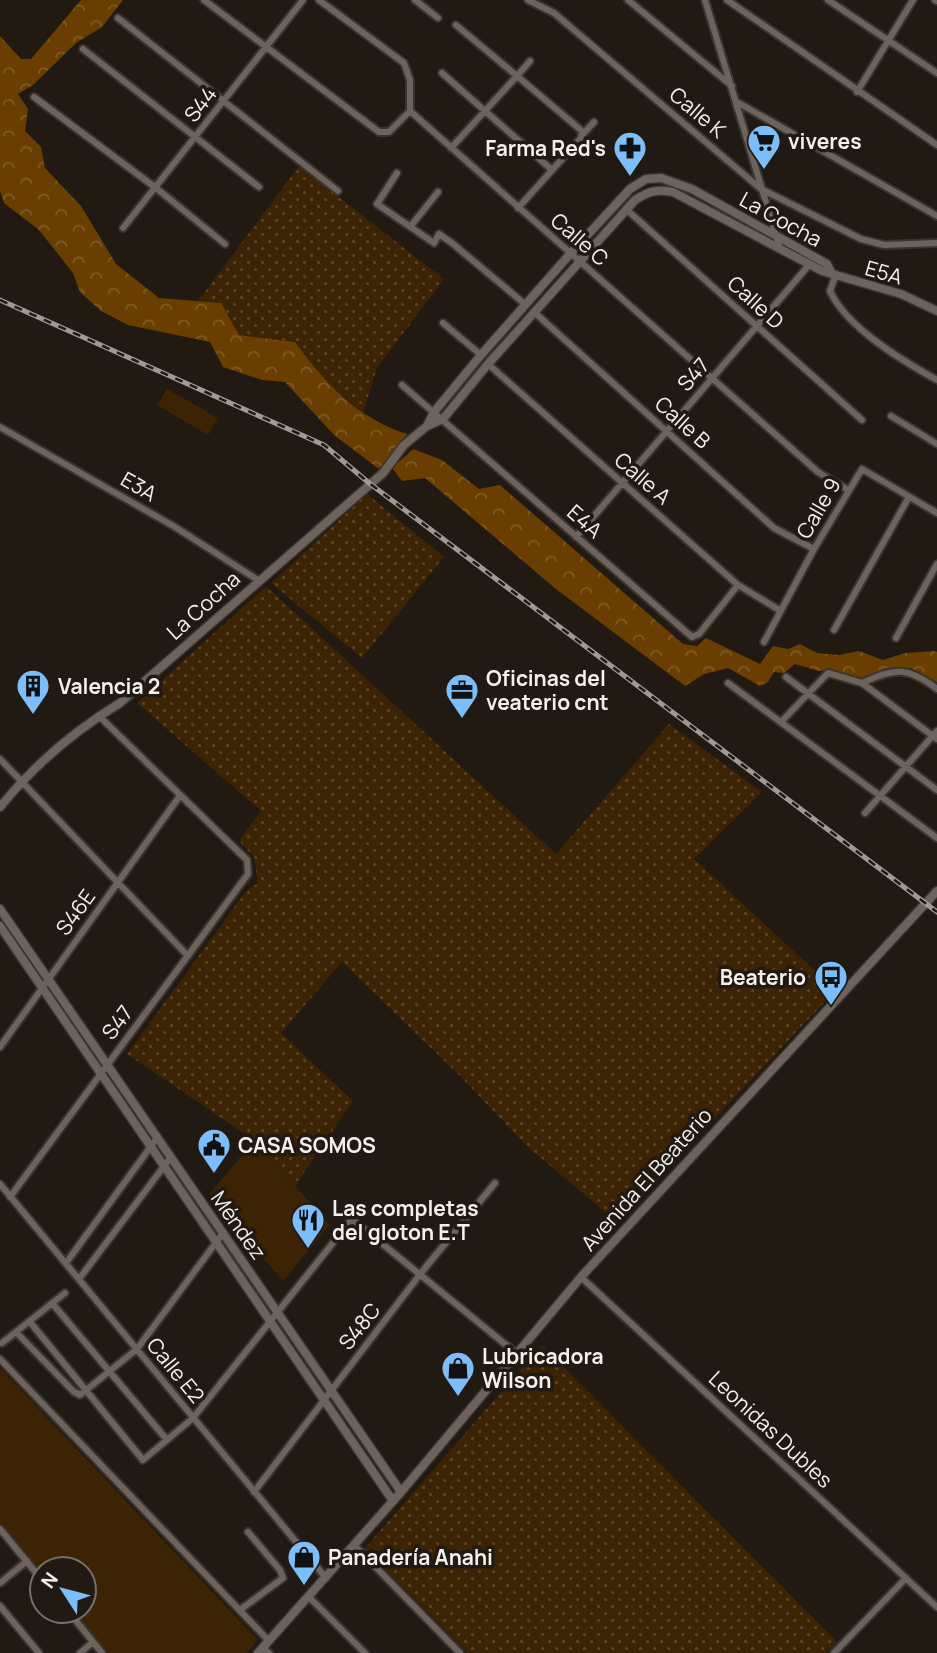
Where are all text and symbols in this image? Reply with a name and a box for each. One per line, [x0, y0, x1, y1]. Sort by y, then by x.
street label: S44 [177, 80, 223, 128]
street label: Calle K [664, 80, 732, 144]
supermarket icon: viveres [745, 122, 783, 171]
place label: viveres [788, 127, 862, 155]
pharmacy icon: Farma Red's [611, 129, 649, 178]
place label: Farma Red's [485, 134, 606, 162]
street label: La Cocha [735, 185, 827, 253]
street label: Calle C [545, 206, 615, 272]
street label: E5A [862, 253, 906, 291]
street label: Calle D [722, 269, 790, 335]
street label: S47 [671, 351, 715, 397]
street label: Calle B [649, 390, 717, 455]
street label: Calle A [609, 446, 677, 510]
street label: E3A [116, 465, 162, 507]
street label: Calle 9 [789, 472, 847, 544]
street label: E4A [562, 498, 608, 544]
street label: La Cocha [160, 565, 246, 645]
place label: Oficinas del veaterio cnt [486, 664, 609, 716]
building icon: Valencia 2 [14, 667, 52, 716]
office icon: Oficinas del veaterio cnt [443, 671, 481, 720]
place label: Valencia 2 [58, 672, 160, 700]
street label: S46E [49, 883, 101, 941]
bus stop icon: Beaterio [812, 958, 850, 1007]
place label: Beaterio [720, 963, 806, 991]
street label: S47 [95, 999, 139, 1045]
street label: Avenida El Beaterio [574, 1102, 718, 1256]
public building icon: CASA SOMOS [195, 1126, 233, 1175]
place label: CASA SOMOS [238, 1131, 376, 1159]
street label: Méndez [205, 1185, 273, 1265]
place label: Las completas del gloton E.T [332, 1194, 479, 1246]
restaurant icon: Las completas del gloton E.T [289, 1201, 327, 1250]
street label: S48C [332, 1297, 386, 1355]
street label: Calle E2 [141, 1331, 211, 1409]
place label: Lubricadora Wilson [482, 1342, 604, 1394]
shop icon: Lubricadora Wilson [439, 1349, 477, 1398]
street label: Leonidas Dubles [703, 1364, 839, 1494]
shop icon: Panadería Anahi [285, 1538, 323, 1587]
place label: Panadería Anahi [328, 1543, 493, 1571]
north arrow [28, 1555, 98, 1625]
text: N [35, 1567, 64, 1593]

